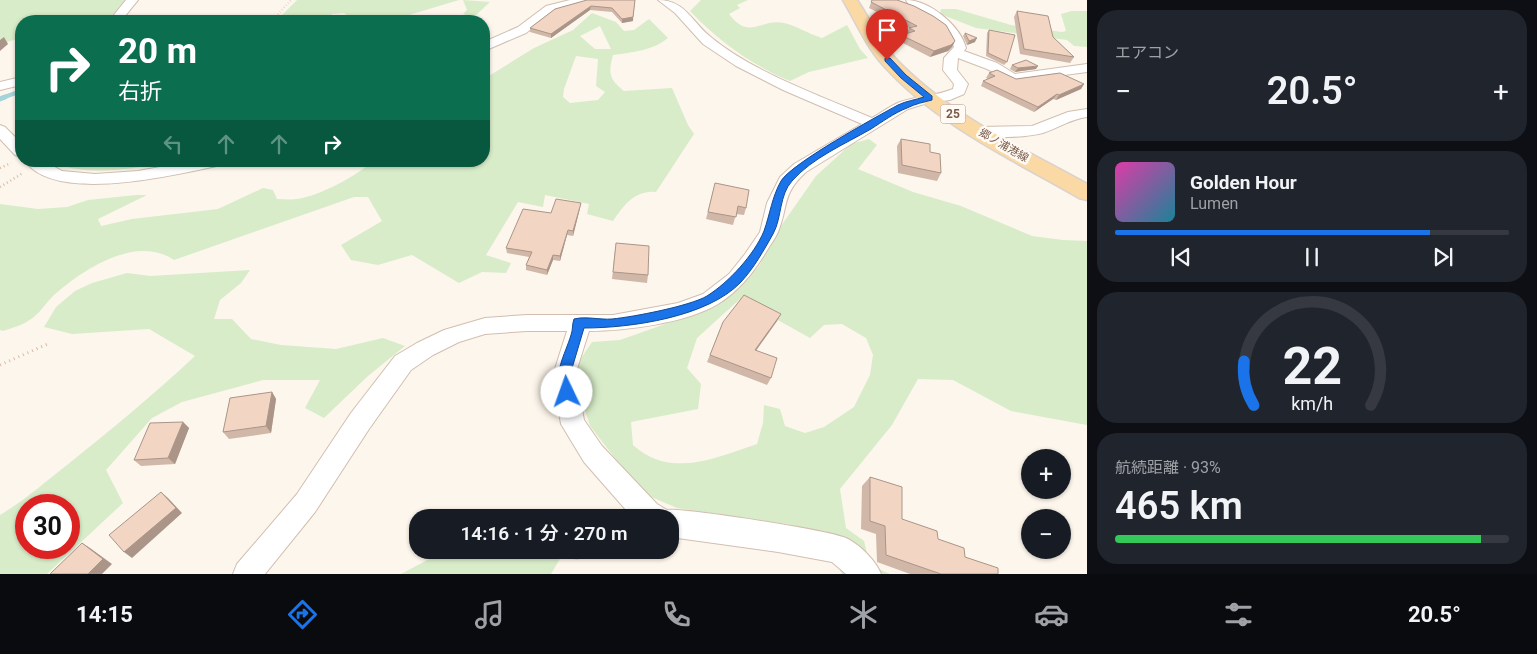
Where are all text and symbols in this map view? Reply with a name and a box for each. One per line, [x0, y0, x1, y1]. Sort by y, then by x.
pin [866, 9, 908, 60]
icon: arrive [873, 16, 901, 44]
text: 20 m [118, 31, 197, 72]
icon: right [35, 35, 100, 100]
text: エアコン [1115, 43, 1179, 62]
text: 20.5° [1267, 69, 1357, 113]
text: − [1115, 75, 1131, 108]
text: + [1493, 75, 1509, 108]
text: 右折 [118, 79, 162, 104]
road number: 25 [940, 105, 966, 124]
street label: 郷ノ浦港線 [977, 126, 1031, 165]
icon: left [159, 130, 187, 158]
icon: ahead [212, 130, 240, 158]
icon: ahead [265, 130, 293, 158]
icon: right [318, 130, 346, 158]
text: Golden Hour [1190, 171, 1297, 194]
text: Lumen [1190, 194, 1238, 213]
icon: previous [1167, 243, 1195, 271]
icon: pause [1298, 243, 1326, 271]
icon: next [1429, 243, 1457, 271]
text: 22 [1282, 336, 1342, 397]
position arrow [540, 365, 592, 417]
text: km/h [1291, 393, 1333, 414]
map controls [1021, 449, 1071, 559]
button: + [1021, 449, 1071, 499]
text: 航続距離 · 93% [1115, 458, 1221, 477]
text: 465 km [1115, 484, 1243, 528]
speed limit sign: 30 [15, 494, 80, 559]
button: − [1021, 509, 1071, 559]
text: 14:16 · 1 分 · 270 m [461, 522, 627, 545]
icon: directions [285, 597, 320, 632]
icon: music [472, 597, 507, 632]
icon: phone [659, 597, 694, 632]
icon: climate [846, 597, 881, 632]
icon: car [1034, 597, 1069, 632]
icon: filters [1221, 597, 1256, 632]
text: 14:15 [76, 602, 133, 627]
text: 20.5° [1408, 602, 1461, 627]

